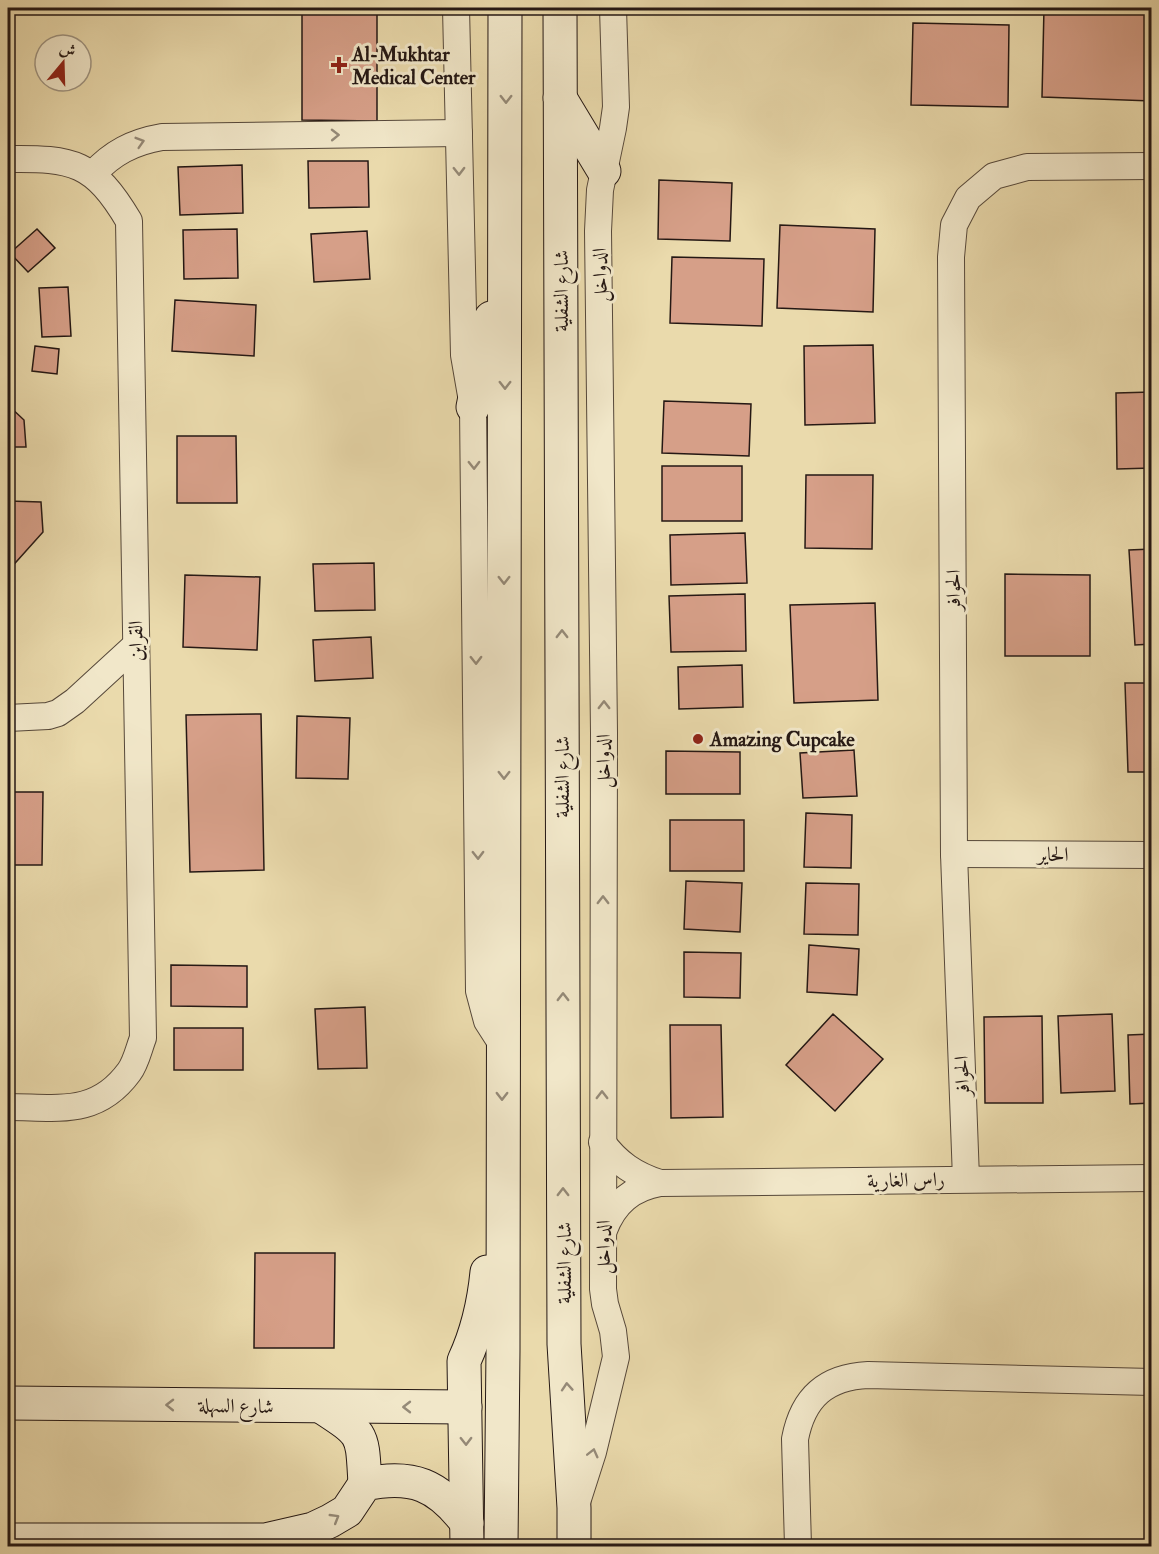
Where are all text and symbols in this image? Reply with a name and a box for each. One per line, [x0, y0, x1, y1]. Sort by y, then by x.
north arrow [33, 33, 93, 93]
text: ش [57, 38, 78, 62]
place label: Al-Mukhtar Medical Center [351, 42, 476, 90]
marker: Al-Mukhtar Medical Center [330, 56, 348, 74]
one-way arrow [500, 94, 512, 103]
one-way arrow [330, 129, 339, 141]
one-way arrow [134, 137, 145, 149]
one-way arrow [453, 166, 466, 175]
street label: الدواخل [587, 248, 615, 302]
street label: شارع الشفلية [549, 250, 579, 332]
one-way arrow [499, 380, 511, 389]
one-way arrow [468, 461, 480, 470]
street label: الحوافر [941, 570, 966, 612]
one-way arrow [498, 575, 510, 584]
street label: القراين [123, 620, 149, 662]
one-way arrow [556, 630, 568, 639]
one-way arrow [470, 656, 482, 665]
one-way arrow [598, 700, 610, 709]
place label: Amazing Cupcake [709, 727, 855, 753]
marker: Amazing Cupcake [691, 732, 705, 746]
street label: الدواخل [591, 734, 618, 788]
street label: شارع الشفلية [550, 736, 580, 818]
one-way arrow [498, 770, 510, 779]
street label: الحاير [1035, 842, 1069, 867]
one-way arrow [471, 851, 484, 860]
one-way arrow [597, 895, 609, 904]
one-way arrow [557, 993, 569, 1002]
street label: الحوافر [949, 1055, 975, 1099]
one-way arrow [596, 1090, 608, 1099]
one-way arrow [496, 1091, 508, 1100]
street label: راس الغارية [867, 1167, 945, 1193]
one-way arrow [557, 1188, 570, 1197]
street label: الدواخل [591, 1220, 618, 1274]
street label: شارع الشفلية [552, 1222, 582, 1304]
one-way arrow [560, 1383, 573, 1392]
street label: شارع السهلة [197, 1393, 274, 1424]
one-way arrow [165, 1399, 174, 1411]
one-way arrow [402, 1401, 411, 1413]
one-way arrow [460, 1436, 472, 1445]
one-way arrow [585, 1448, 598, 1458]
one-way arrow [329, 1514, 339, 1525]

